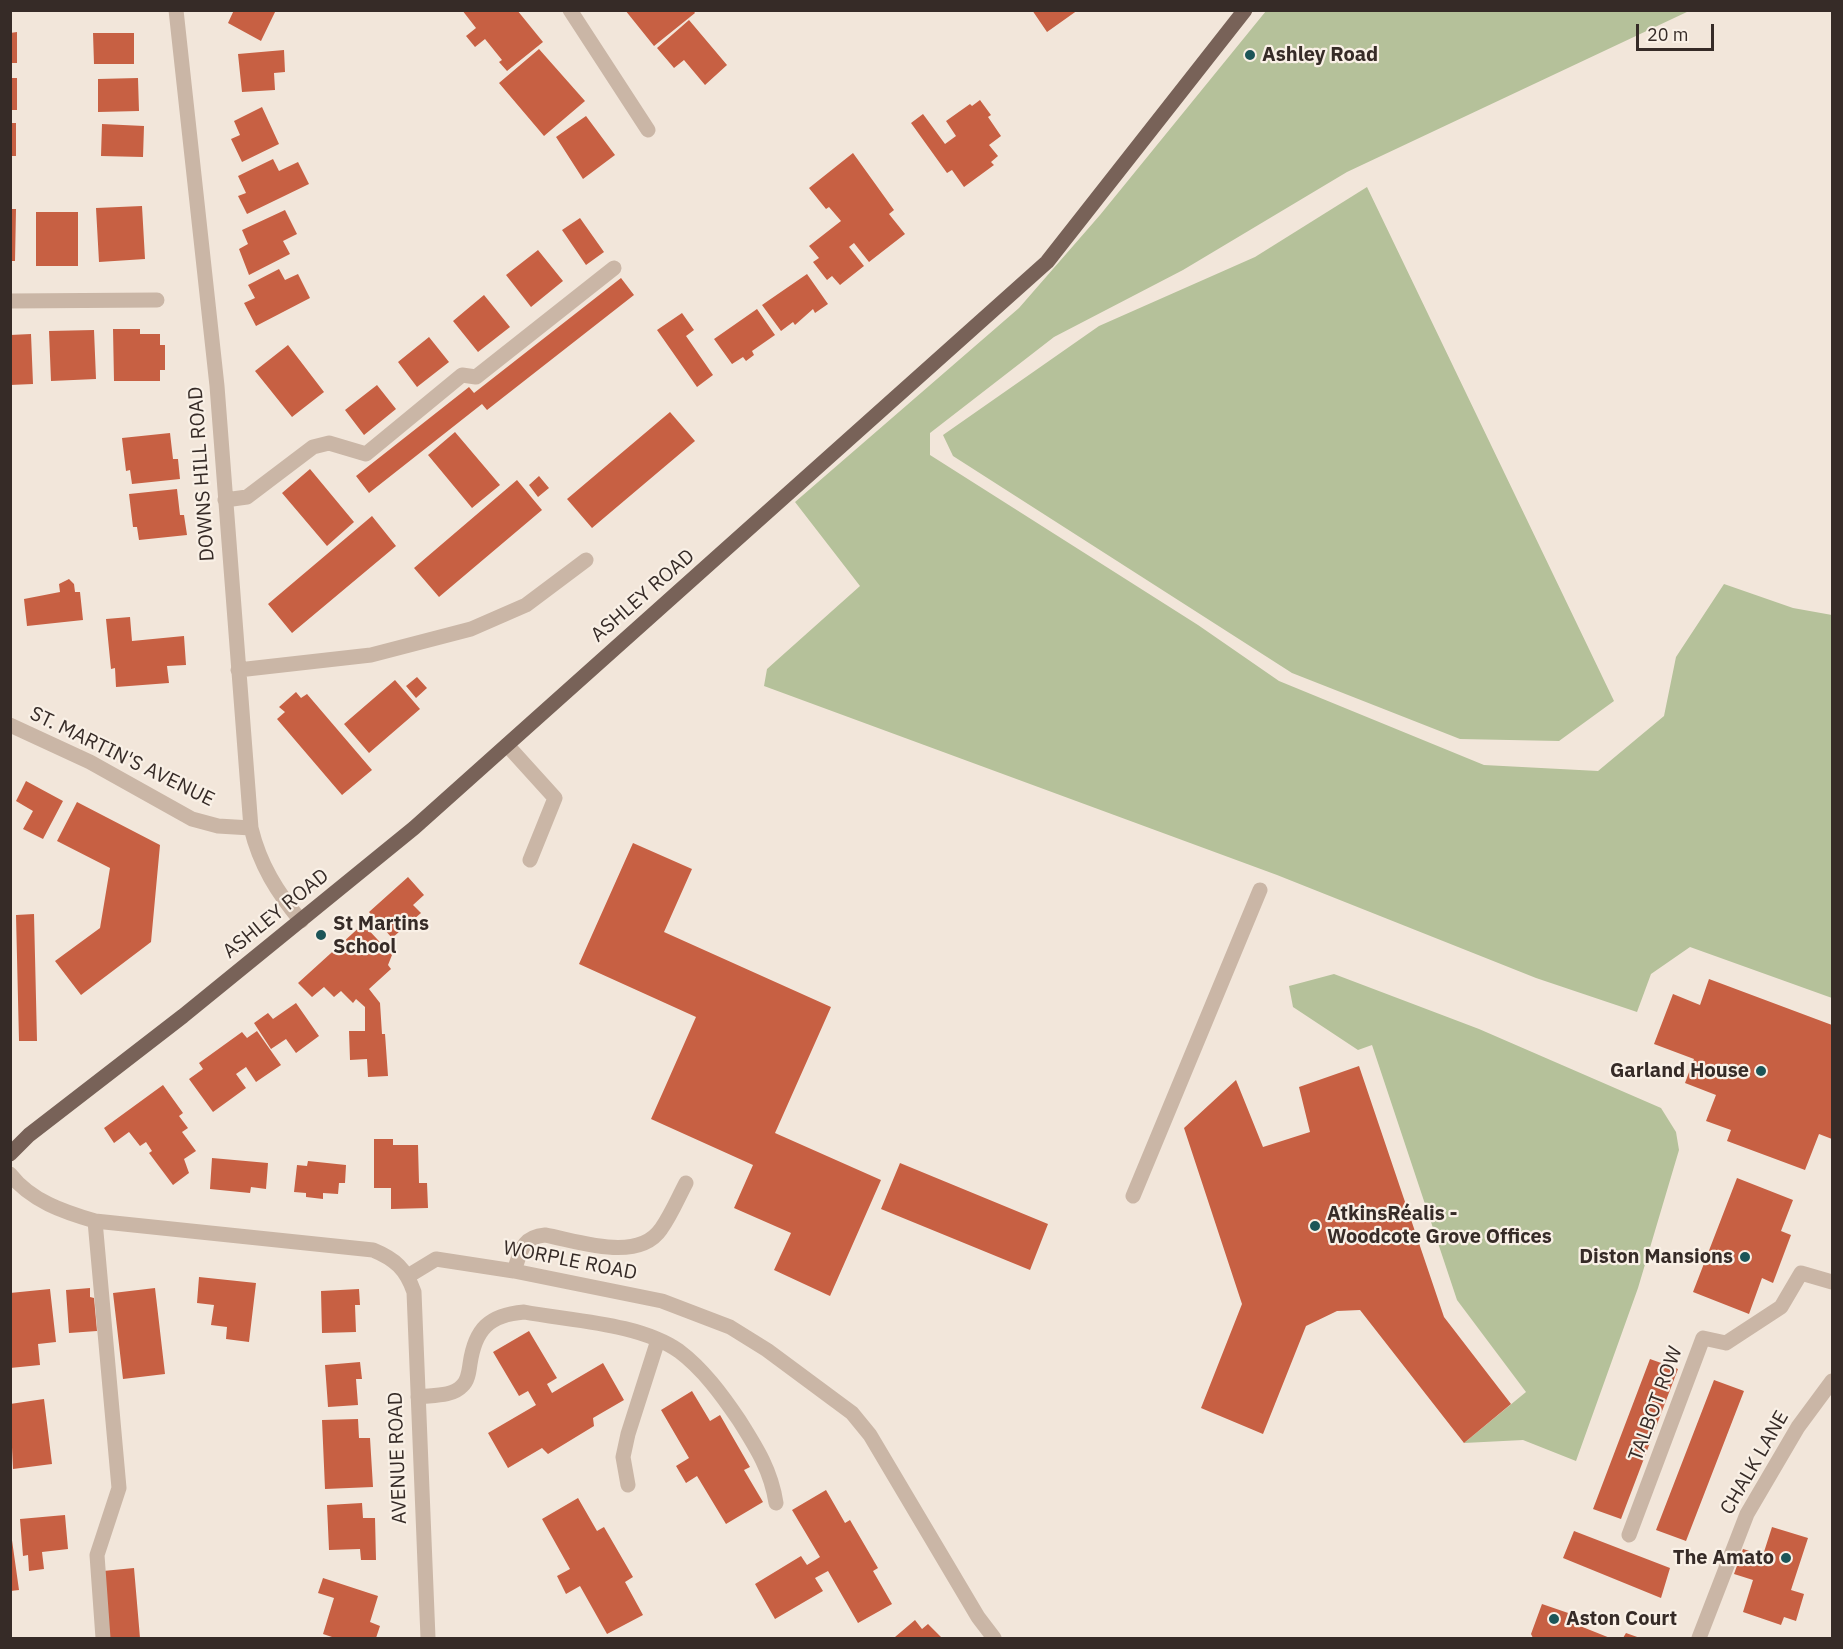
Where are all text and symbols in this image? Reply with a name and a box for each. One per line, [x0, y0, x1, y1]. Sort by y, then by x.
scale bar [1639, 12, 1717, 50]
text: 20 m [1647, 23, 1689, 46]
place label: Ashley Road [1262, 43, 1378, 67]
marker: Ashley Road [1243, 48, 1257, 62]
street label: DOWNS HILL ROAD [184, 386, 220, 562]
street label: ASHLEY ROAD [586, 545, 700, 647]
street label: ST. MARTIN'S AVENUE [26, 702, 218, 812]
street label: ASHLEY ROAD [218, 864, 334, 964]
place label: St Martins School [333, 912, 429, 959]
marker: St Martins School [314, 928, 328, 942]
place label: Garland House [1610, 1059, 1749, 1083]
marker: Garland House [1754, 1064, 1768, 1078]
place label: AtkinsRéalis - Woodcote Grove Offices [1327, 1202, 1552, 1249]
marker: AtkinsRéalis - Woodcote Grove Offices [1308, 1219, 1322, 1233]
street label: WORPLE ROAD [501, 1236, 639, 1286]
place label: Diston Mansions [1579, 1245, 1733, 1269]
marker: Diston Mansions [1738, 1250, 1752, 1264]
street label: TALBOT ROW [1624, 1343, 1688, 1465]
street label: AVENUE ROAD [384, 1391, 412, 1525]
street label: CHALK LANE [1716, 1407, 1794, 1519]
place label: The Amato [1673, 1546, 1774, 1570]
marker: The Amato [1779, 1551, 1793, 1565]
place label: Aston Court [1566, 1607, 1677, 1631]
marker: Aston Court [1547, 1612, 1561, 1626]

